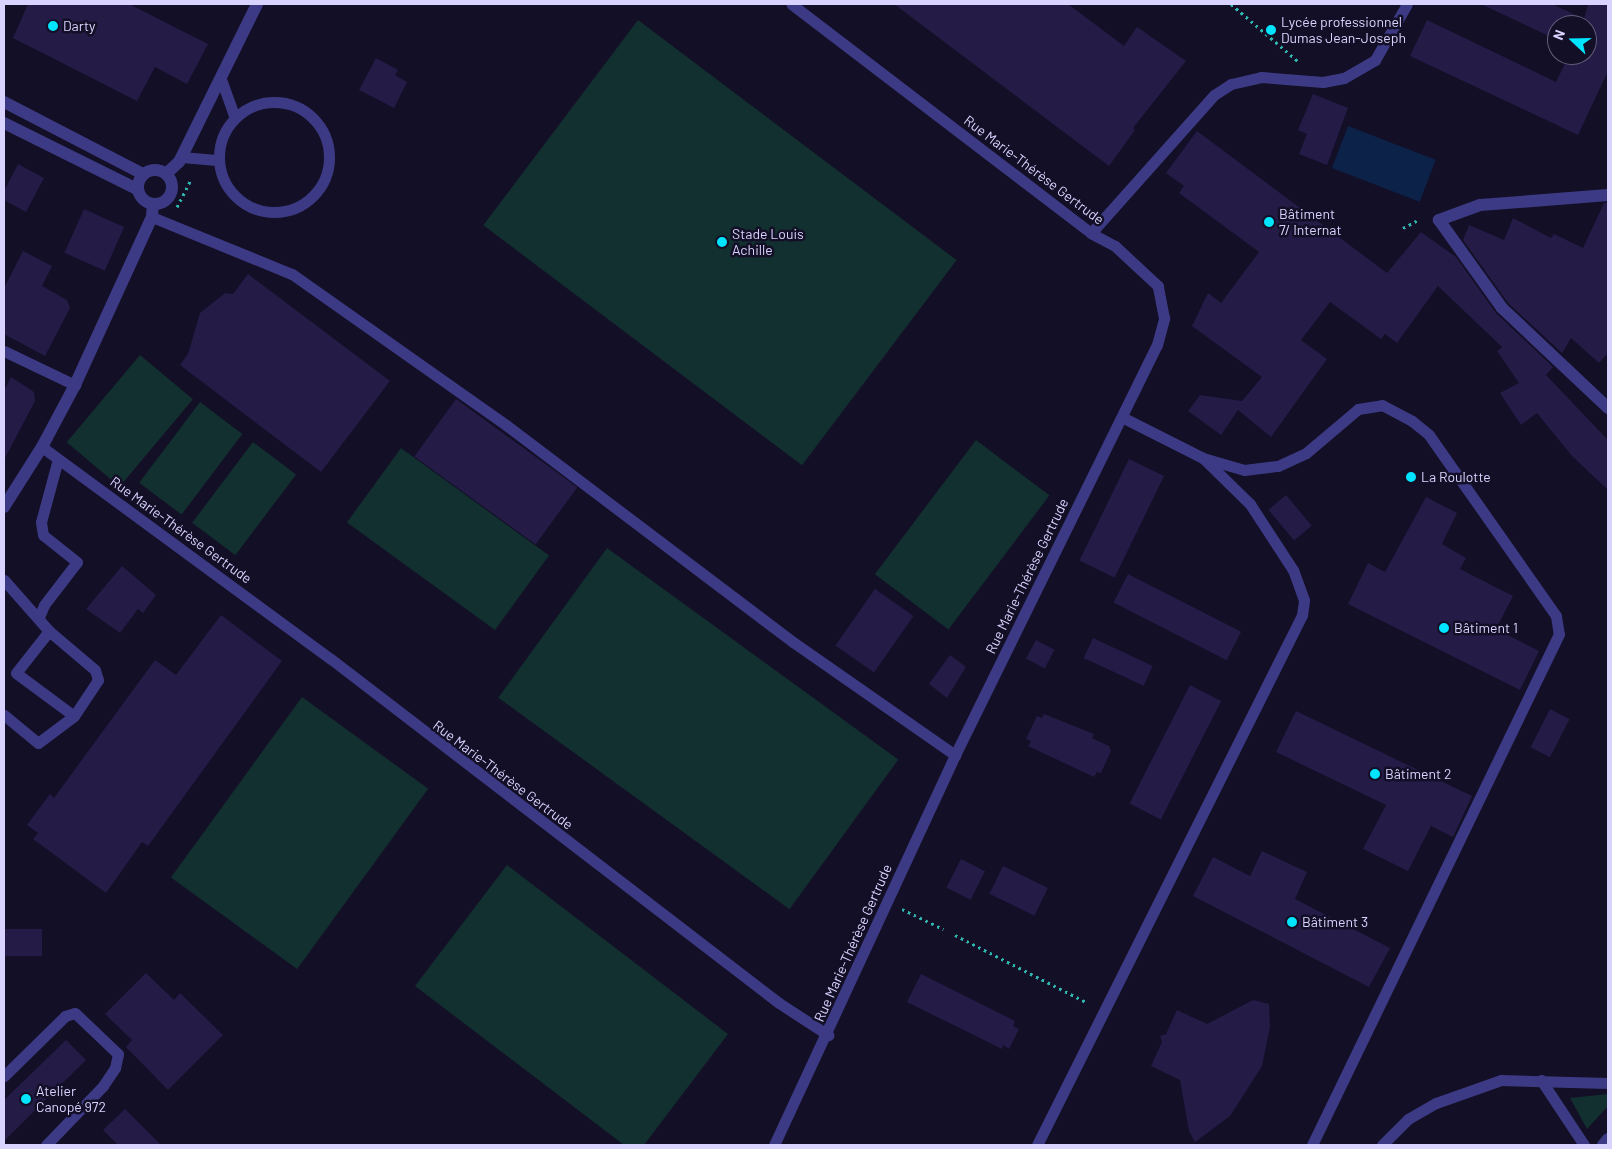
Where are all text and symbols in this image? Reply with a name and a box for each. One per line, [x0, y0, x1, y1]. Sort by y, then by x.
place label: Lycée professionnel Dumas Jean-Joseph [1281, 14, 1406, 46]
north arrow [1547, 15, 1597, 65]
place label: Darty [63, 18, 96, 34]
marker: Darty [47, 20, 59, 32]
marker: Lycée professionnel Dumas Jean-Joseph [1265, 24, 1277, 36]
text: N [1549, 27, 1568, 42]
street label: Rue Marie-Thérèse Gertrude [961, 112, 1107, 228]
place label: Bâtiment 7/ Internat [1279, 206, 1342, 238]
marker: Bâtiment 7/ Internat [1263, 216, 1275, 228]
place label: Stade Louis Achille [732, 226, 804, 258]
marker: Stade Louis Achille [716, 236, 728, 248]
place label: La Roulotte [1421, 469, 1491, 485]
marker: La Roulotte [1405, 471, 1417, 483]
street label: Rue Marie-Thérèse Gertrude [107, 473, 255, 587]
street label: Rue Marie-Thérèse Gertrude [982, 496, 1072, 656]
place label: Bâtiment 1 [1454, 620, 1518, 636]
marker: Bâtiment 1 [1438, 622, 1450, 634]
street label: Rue Marie-Thérèse Gertrude [430, 717, 576, 833]
place label: Bâtiment 2 [1385, 766, 1451, 782]
marker: Bâtiment 2 [1369, 768, 1381, 780]
street label: Rue Marie-Thérèse Gertrude [811, 862, 895, 1024]
place label: Bâtiment 3 [1302, 914, 1368, 930]
marker: Bâtiment 3 [1286, 916, 1298, 928]
place label: Atelier Canopé 972 [36, 1083, 106, 1116]
marker: Atelier Canopé 972 [20, 1093, 32, 1105]

